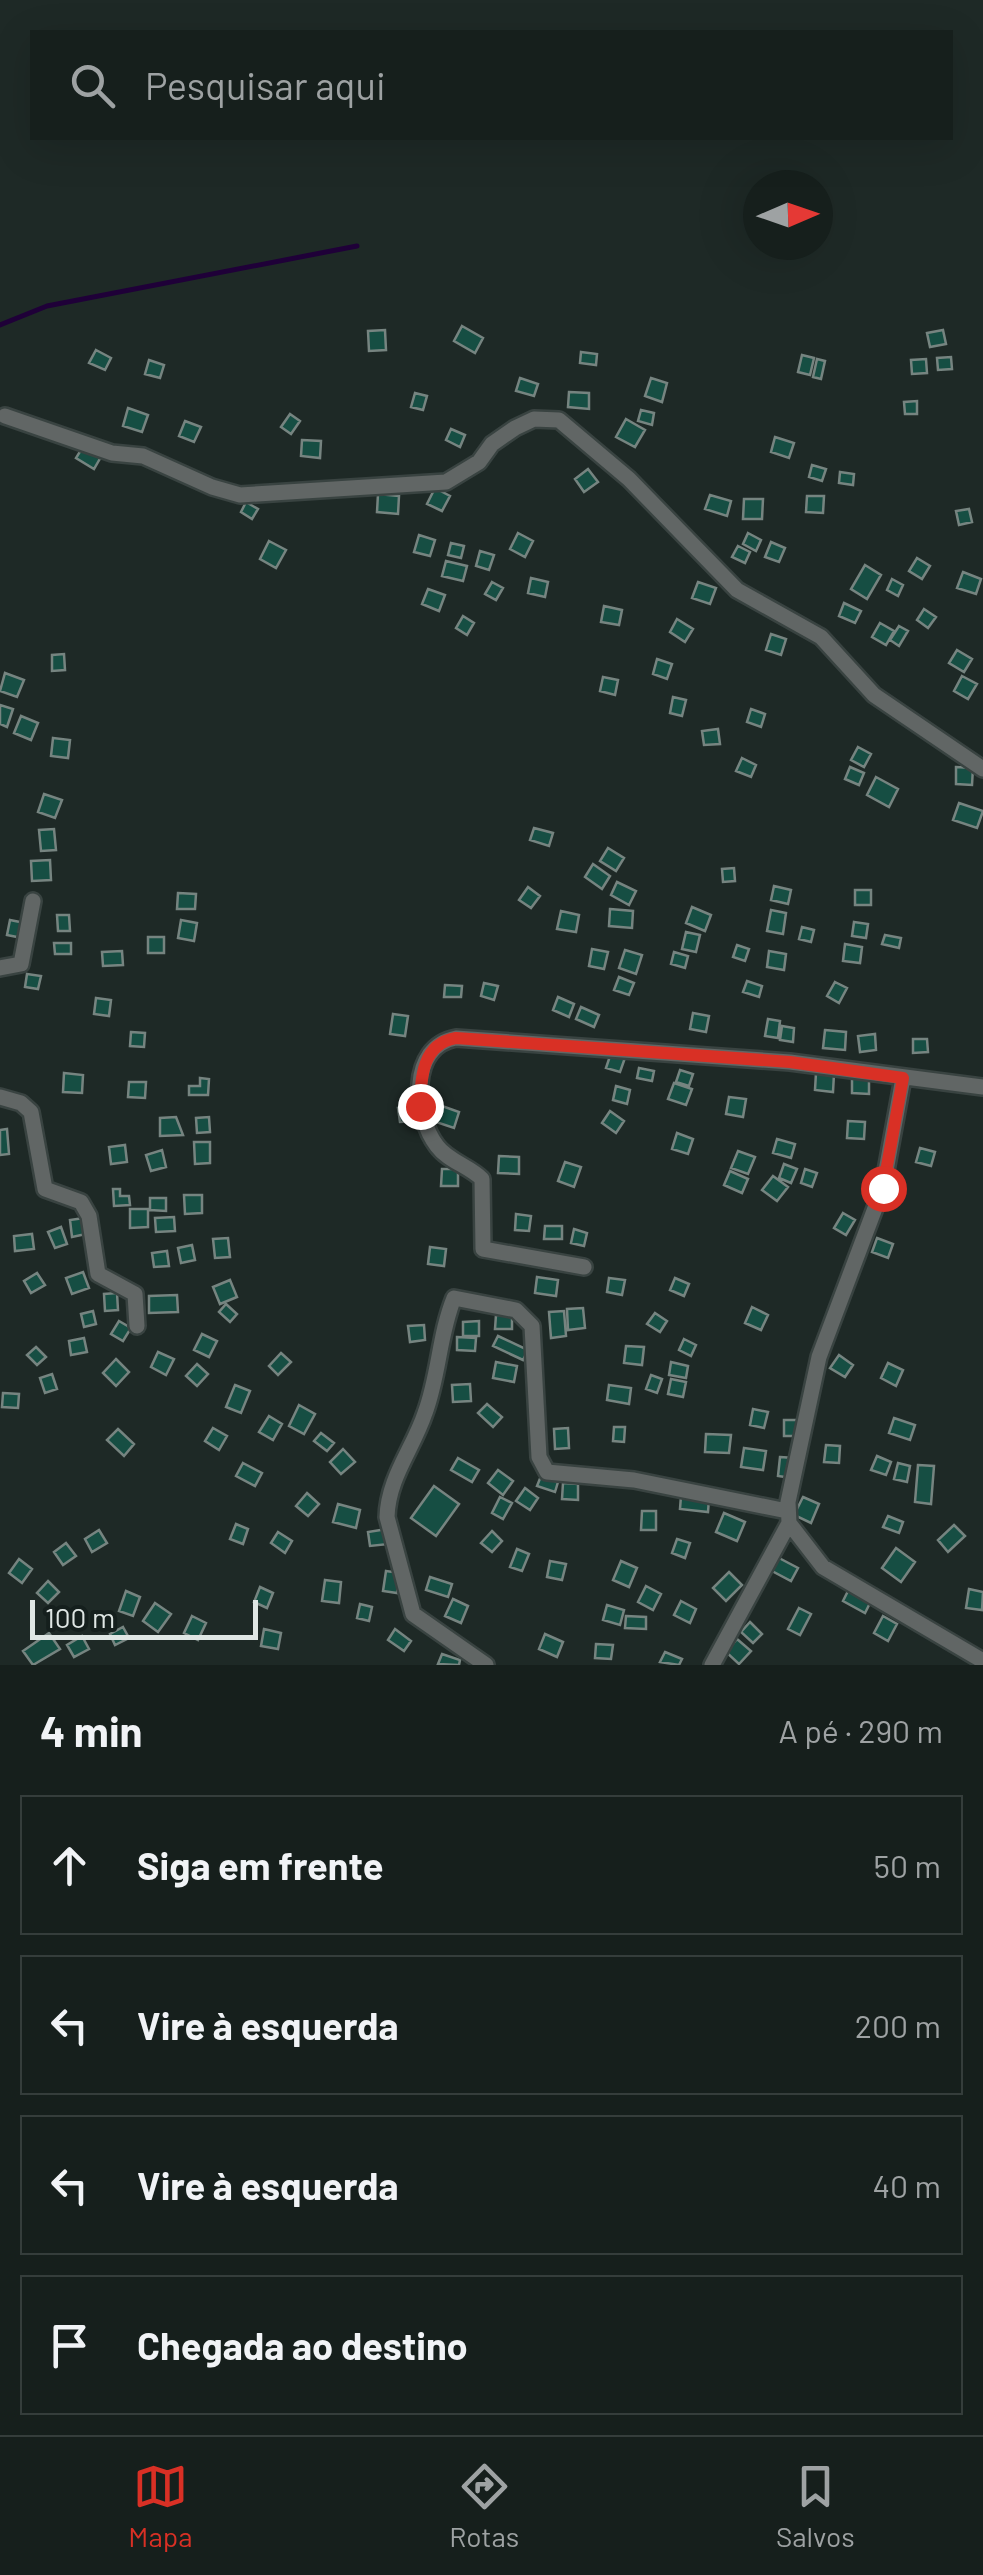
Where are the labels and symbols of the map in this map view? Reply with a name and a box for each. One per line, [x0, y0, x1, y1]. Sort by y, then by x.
north arrow [743, 170, 833, 260]
route end [398, 1084, 444, 1130]
route start [861, 1166, 907, 1212]
scale bar [30, 1595, 258, 1640]

